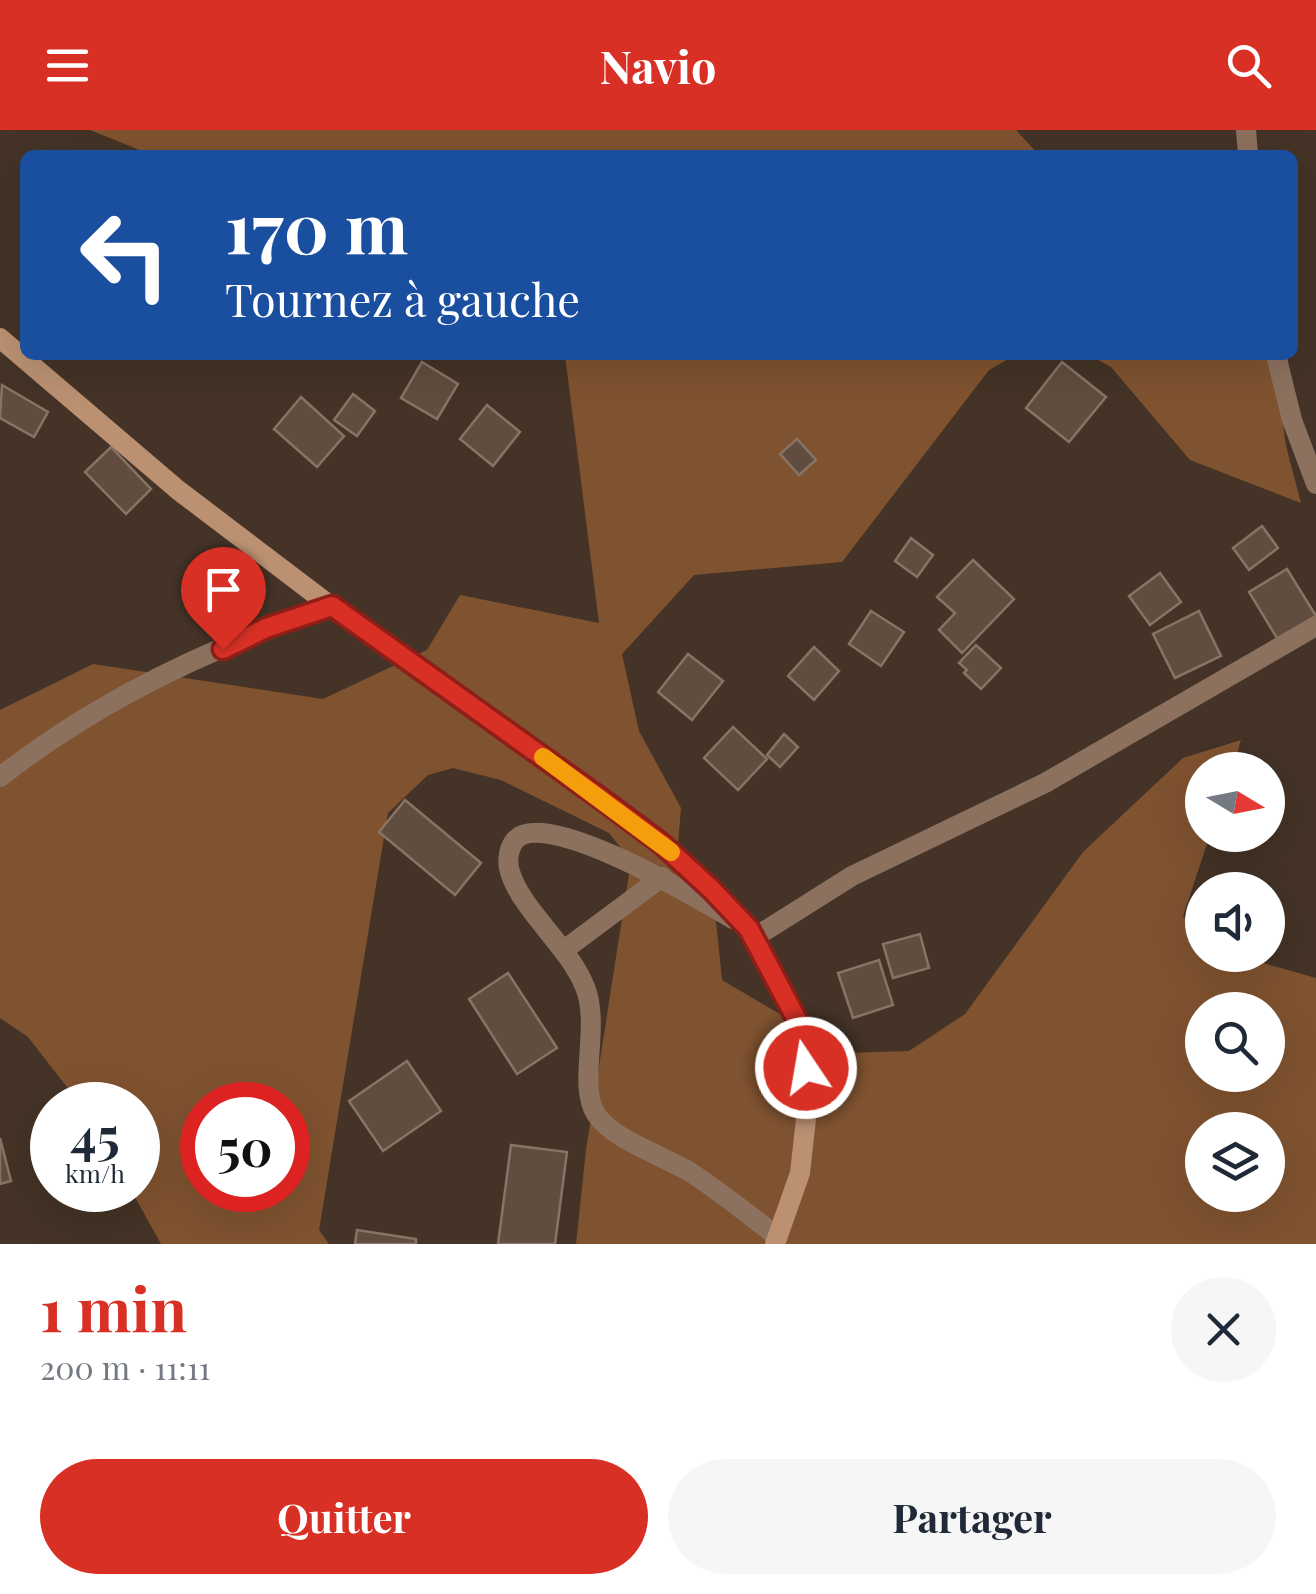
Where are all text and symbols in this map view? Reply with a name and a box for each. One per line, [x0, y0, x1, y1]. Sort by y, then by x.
text: Navio [600, 35, 716, 95]
icon: menu [40, 38, 95, 93]
icon: search [1221, 38, 1276, 93]
text: 170 m [225, 178, 408, 272]
icon: left [60, 190, 190, 320]
text: Tournez à gauche [225, 268, 580, 328]
pin [181, 547, 266, 650]
icon: arrive [196, 562, 251, 617]
north arrow [1185, 752, 1285, 852]
map controls [1185, 752, 1285, 1212]
button: sound [1185, 872, 1285, 972]
button: search [1185, 992, 1285, 1092]
position arrow [754, 1016, 858, 1120]
speed limit sign: 50 [180, 1082, 310, 1212]
text: 45 [70, 1101, 120, 1168]
button: layers [1185, 1112, 1285, 1212]
text: km/h [65, 1156, 125, 1189]
text: 1 min [40, 1267, 187, 1347]
button: close [1171, 1277, 1276, 1382]
text: 200 m · 11:11 [40, 1345, 210, 1388]
button: Quitter [40, 1459, 648, 1574]
button: Partager [668, 1459, 1276, 1574]

